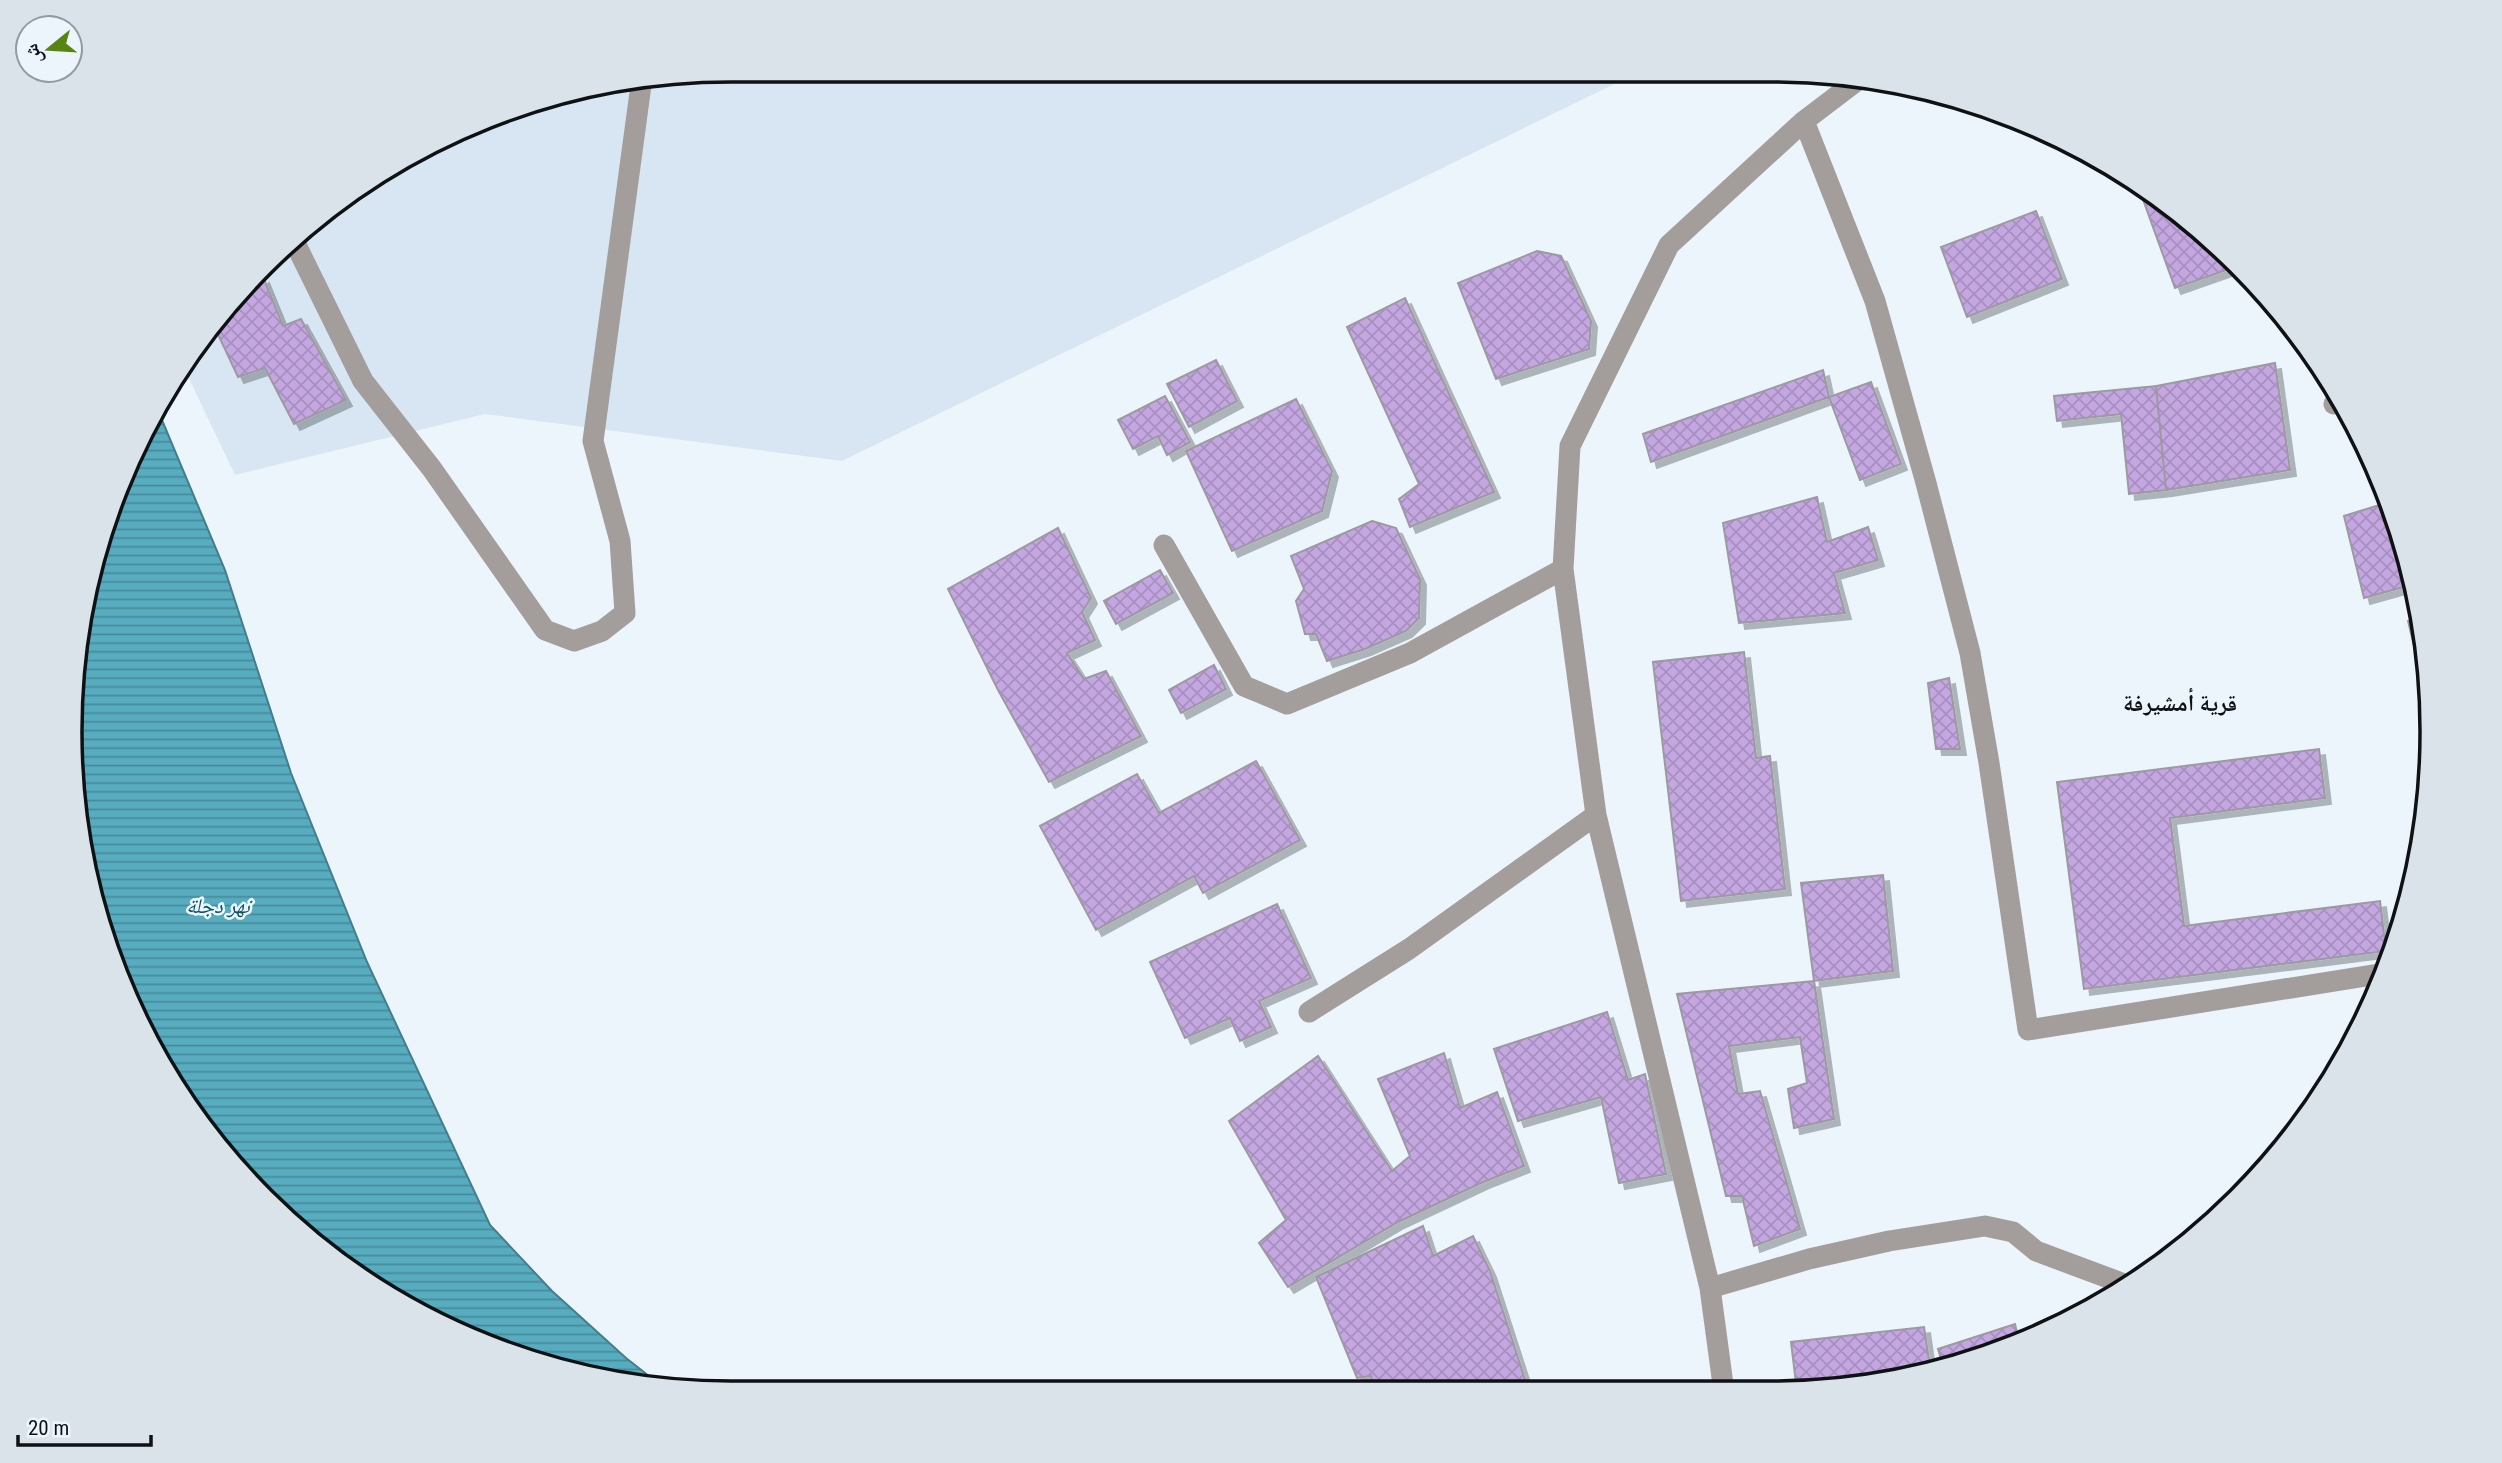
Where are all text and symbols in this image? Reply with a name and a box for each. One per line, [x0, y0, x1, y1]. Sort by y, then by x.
north arrow [14, 14, 84, 84]
text: ش [19, 41, 47, 67]
district label: قرية أمشيرفة [2123, 687, 2237, 717]
water label: نهر دجلة [186, 894, 253, 918]
scale bar [18, 1404, 150, 1448]
text: 20 m [28, 1416, 69, 1440]

